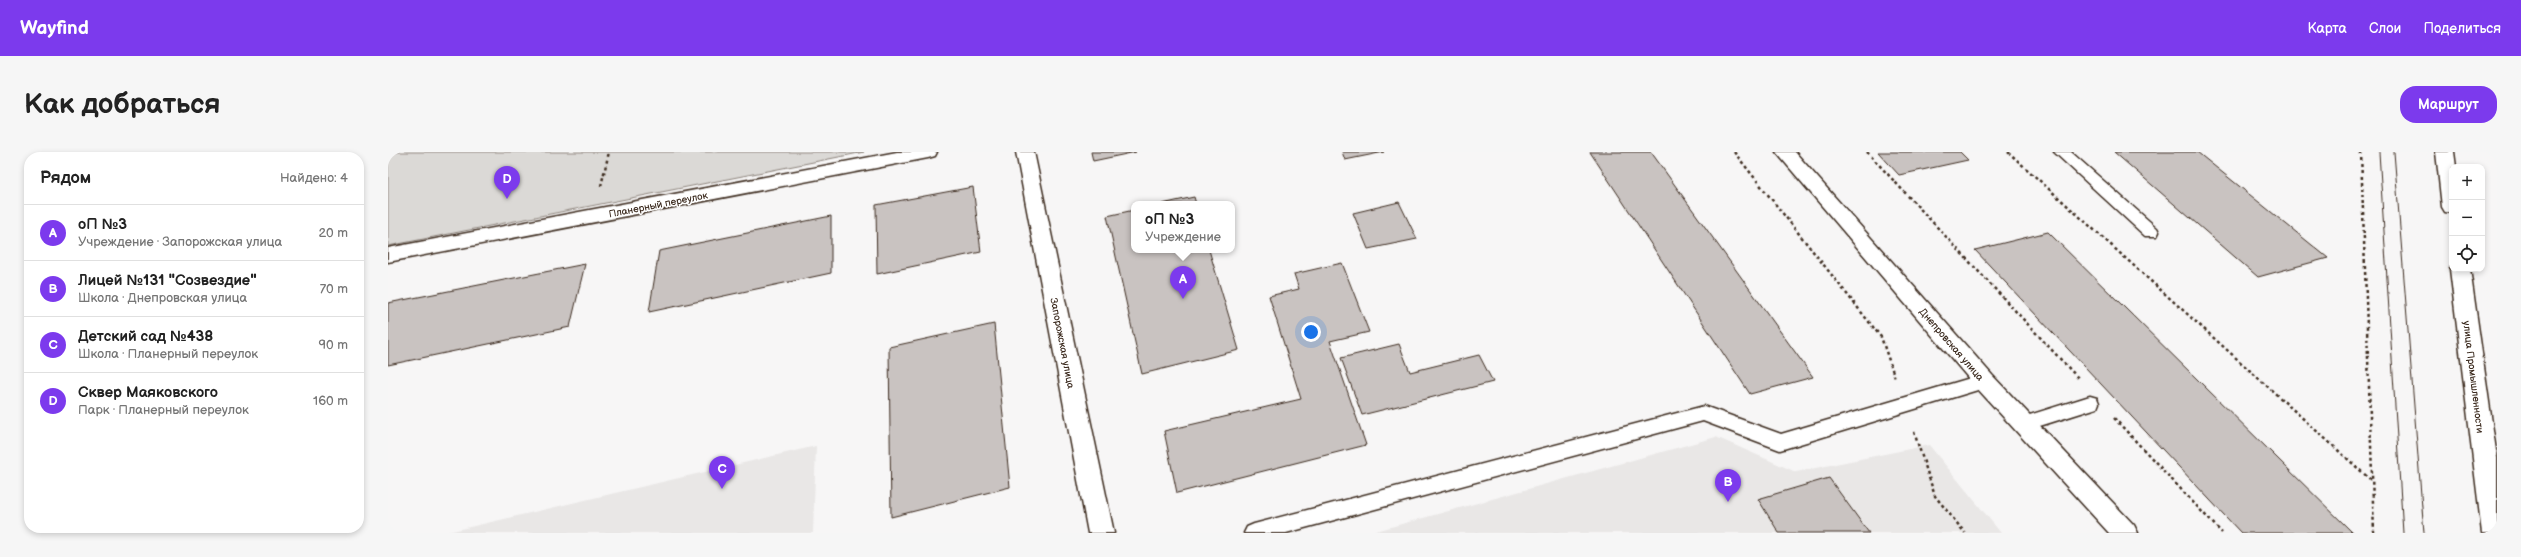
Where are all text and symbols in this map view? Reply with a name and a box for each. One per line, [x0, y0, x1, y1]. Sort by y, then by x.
text: Wayfind [20, 17, 89, 40]
text: Карта [2307, 20, 2347, 37]
text: Слои [2369, 20, 2401, 37]
text: Поделиться [2423, 20, 2501, 37]
button: Маршрут [2400, 86, 2497, 123]
text: Как добраться [24, 88, 221, 121]
map controls [2449, 164, 2485, 272]
button: + [2449, 164, 2485, 200]
pin: D [494, 166, 520, 199]
text: Рядом [40, 168, 91, 188]
text: Найдено: 4 [280, 170, 348, 186]
street label: Планерный переулок [608, 189, 709, 220]
button: − [2449, 200, 2485, 236]
popup [1131, 201, 1235, 253]
text: оП №3 [1145, 210, 1194, 229]
text: оП №3 [78, 215, 127, 234]
text: A [49, 225, 57, 241]
text: 20 m [318, 225, 348, 241]
text: Учреждение [1145, 229, 1221, 245]
text: Учреждение · Запорожская улица [78, 234, 282, 250]
button: locate [2449, 236, 2485, 272]
pin: A [1170, 266, 1196, 299]
text: Лицей №131 "Созвездие" [78, 271, 257, 290]
text: B [48, 281, 58, 297]
text: 70 m [320, 281, 348, 297]
text: Школа · Днепровская улица [78, 290, 247, 306]
street label: Запорожская улица [1047, 297, 1077, 390]
street label: Днепровская улица [1917, 306, 1986, 383]
street label: улица Промышленности [2460, 320, 2486, 434]
your location [1301, 322, 1321, 342]
text: Детский сад №438 [78, 327, 213, 346]
text: C [48, 337, 58, 353]
text: 90 m [319, 337, 348, 353]
text: Школа · Планерный переулок [78, 346, 258, 362]
text: Сквер Маяковского [78, 383, 218, 402]
text: D [48, 393, 58, 409]
text: 160 m [313, 393, 348, 409]
text: Парк · Планерный переулок [78, 402, 249, 418]
pin: C [709, 456, 735, 489]
pin: B [1715, 469, 1741, 502]

